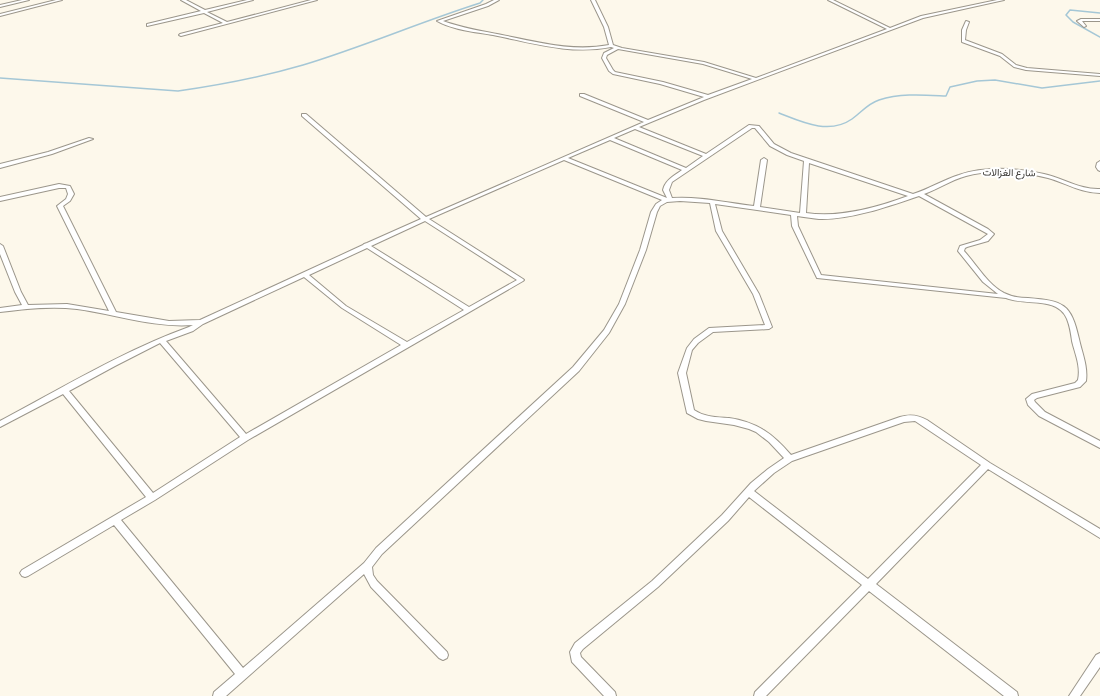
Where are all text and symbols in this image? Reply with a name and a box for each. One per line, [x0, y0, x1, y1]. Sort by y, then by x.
street label: شارع الغزالات [982, 166, 1036, 180]

